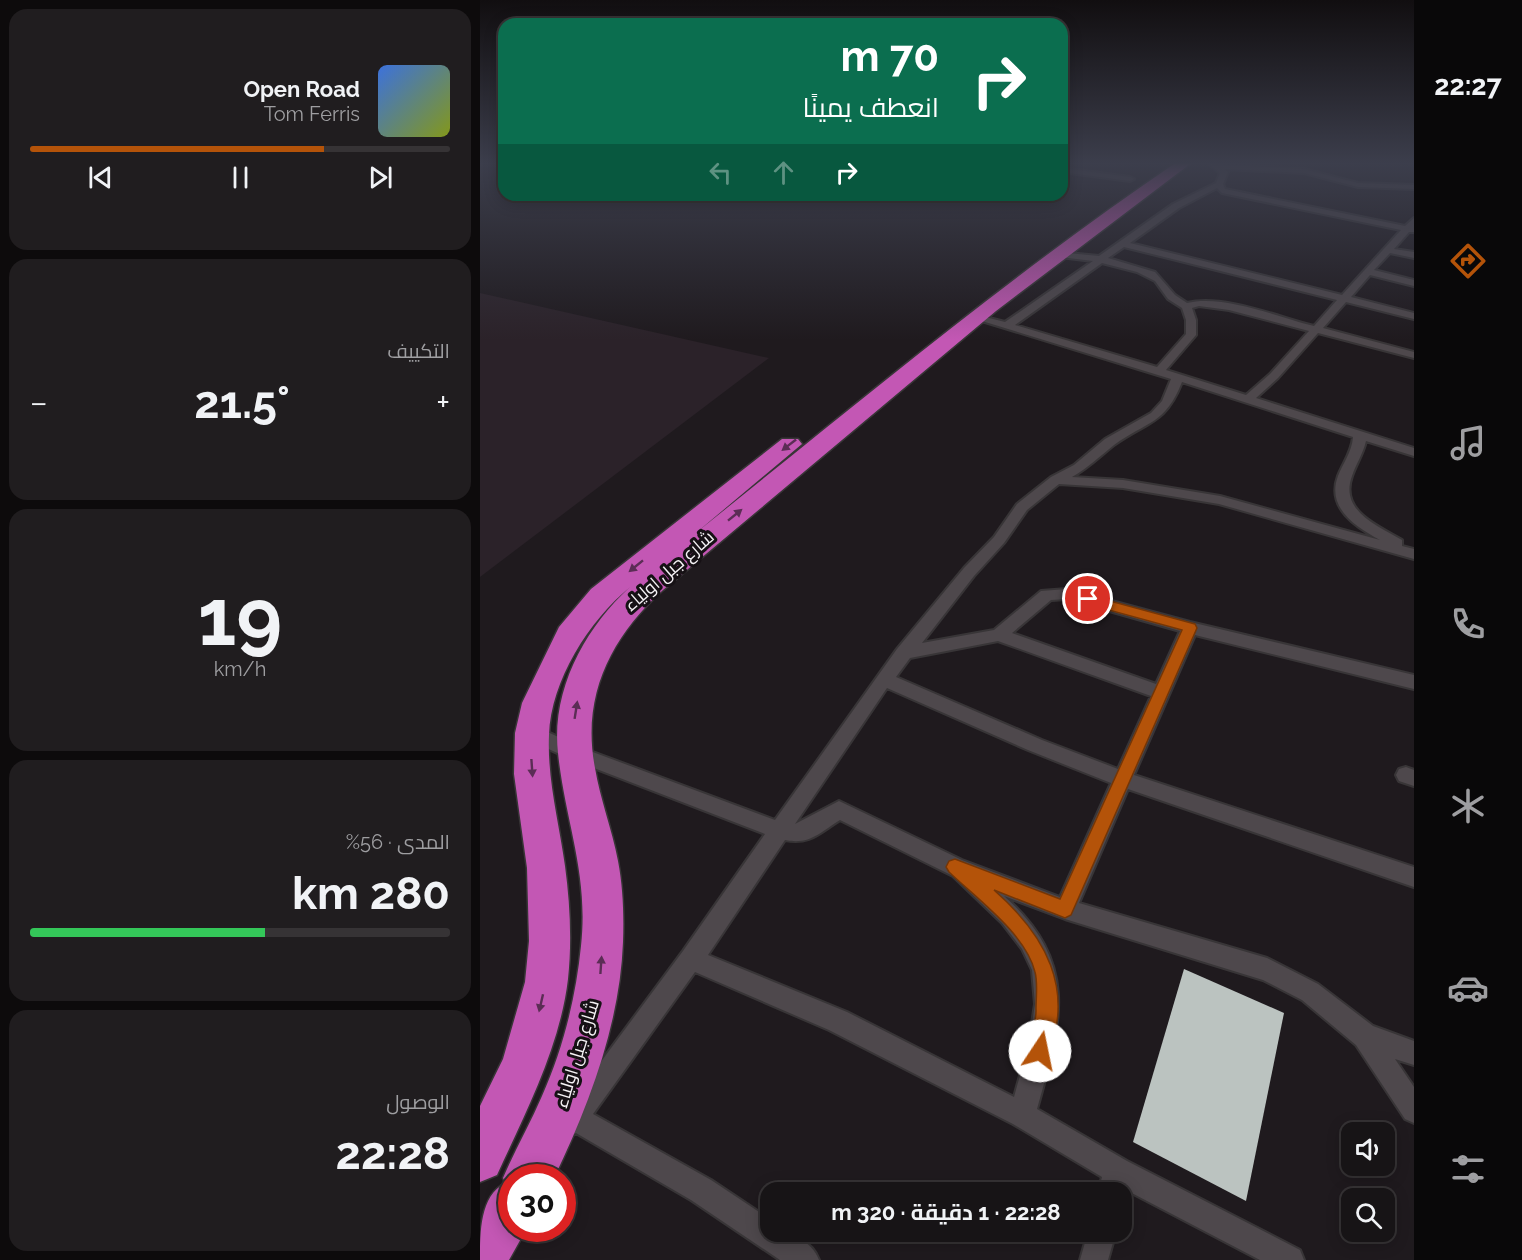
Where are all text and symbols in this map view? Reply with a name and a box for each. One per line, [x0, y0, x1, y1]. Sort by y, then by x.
text: 70 m [840, 32, 939, 81]
icon: right [960, 42, 1038, 120]
text: 22:27 [1434, 70, 1502, 101]
text: Open Road [243, 76, 360, 102]
text: انعطف يمينًا [802, 92, 939, 123]
text: Tom Ferris [264, 102, 360, 126]
icon: left [704, 156, 737, 189]
icon: ahead [767, 156, 800, 189]
icon: right [830, 156, 863, 189]
icon: previous [84, 161, 117, 194]
icon: pause [224, 161, 257, 194]
icon: next [364, 161, 397, 194]
icon: directions [1447, 240, 1489, 282]
text: التكييف [387, 339, 450, 363]
text: 21.5° [194, 376, 290, 429]
text: − [30, 383, 48, 422]
text: + [436, 383, 450, 422]
icon: music [1447, 422, 1489, 464]
one-way arrow [781, 438, 796, 450]
one-way arrow [727, 508, 743, 521]
street label: شارع جبل اولياء [620, 526, 719, 617]
one-way arrow [628, 559, 644, 572]
text: 19 [198, 572, 282, 663]
pin [1062, 573, 1113, 624]
icon: arrive [1071, 582, 1104, 615]
icon: phone [1447, 603, 1489, 645]
text: km/h [214, 657, 266, 681]
one-way arrow [572, 700, 581, 719]
one-way arrow [528, 758, 537, 777]
icon: climate [1447, 785, 1489, 827]
text: المدى · 56% [346, 830, 450, 854]
text: 280 km [292, 867, 450, 920]
one-way arrow [596, 955, 606, 974]
icon: car [1447, 967, 1489, 1009]
one-way arrow [536, 994, 545, 1013]
street label: شارع جبل اولياء [550, 997, 605, 1111]
position arrow [1008, 1019, 1072, 1083]
text: الوصول [386, 1090, 450, 1114]
map controls [1341, 1122, 1395, 1242]
button: sound [1341, 1122, 1395, 1176]
text: 22:28 [336, 1127, 450, 1180]
icon: filters [1447, 1148, 1489, 1190]
speed limit sign: 30 [498, 1164, 576, 1242]
button: search [1341, 1188, 1395, 1242]
text: 22:28 · 1 دقيقة · 320 m [831, 1199, 1061, 1225]

